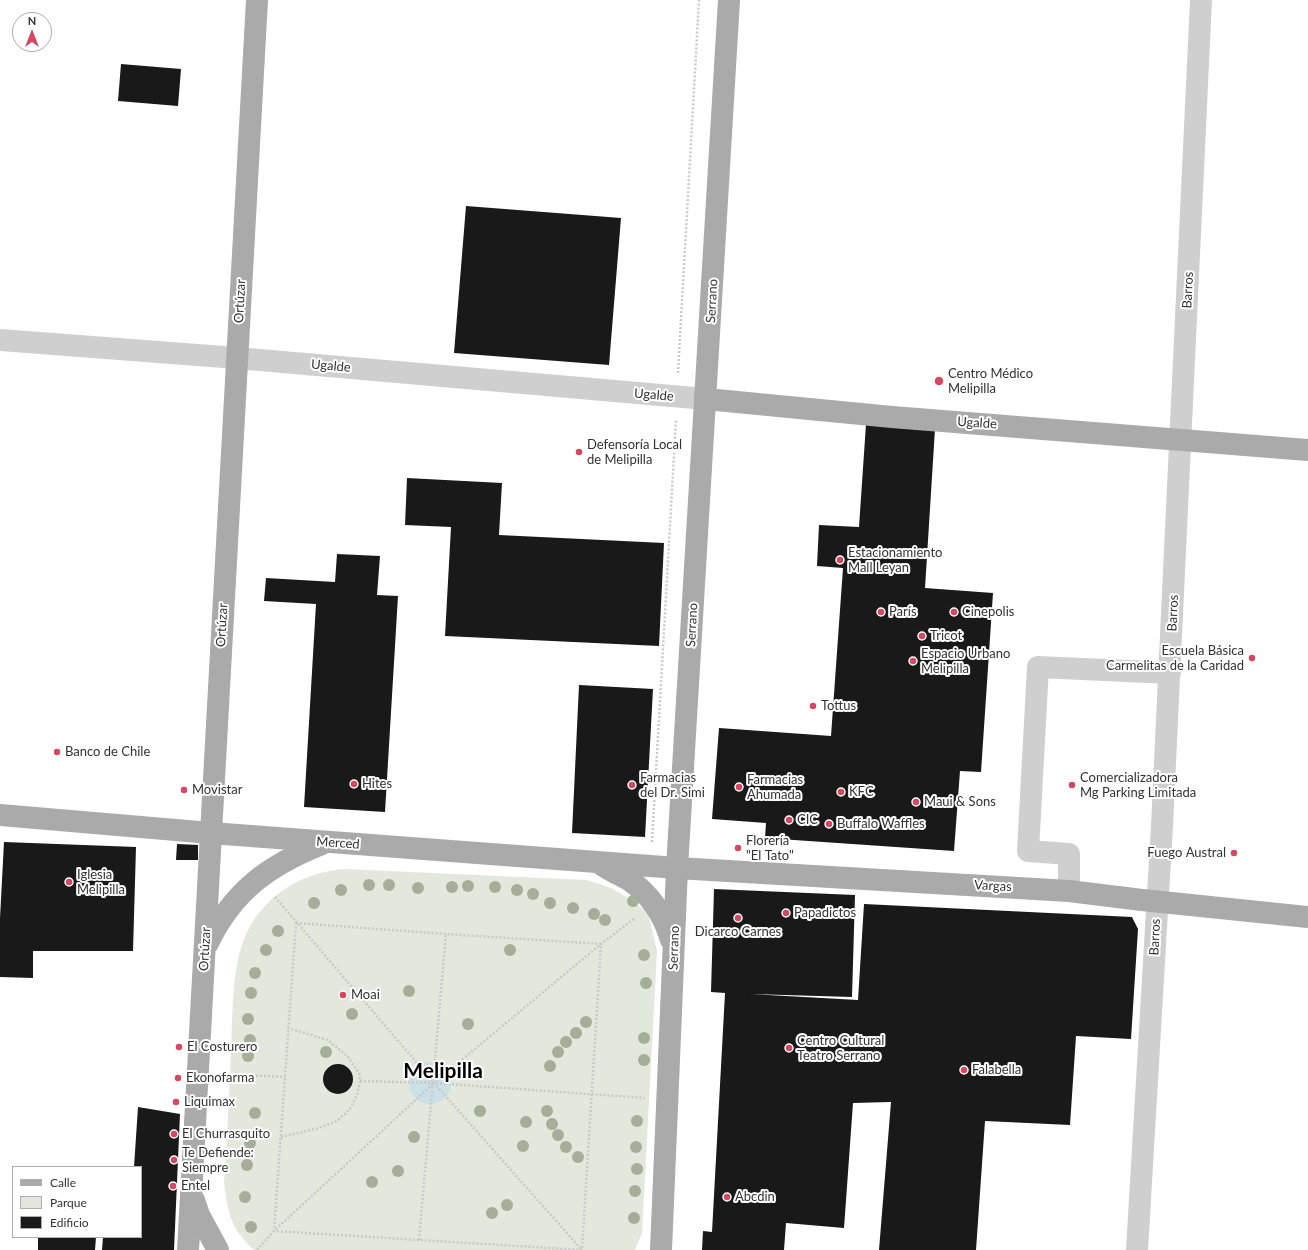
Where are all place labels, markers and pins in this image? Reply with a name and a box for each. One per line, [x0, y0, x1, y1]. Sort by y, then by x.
place label: Centro Médico Melipilla [948, 366, 1033, 397]
marker: Centro Médico Melipilla [933, 375, 945, 387]
place label: Defensoría Local de Melipilla [587, 437, 682, 468]
marker: Defensoría Local de Melipilla [574, 447, 584, 457]
place label: Estacionamiento Mall Leyan [848, 545, 942, 576]
marker: Estacionamiento Mall Leyan [835, 555, 845, 565]
place label: París [889, 604, 917, 620]
place label: Cinepolis [962, 604, 1014, 620]
marker: París [876, 607, 886, 617]
marker: Cinepolis [949, 607, 959, 617]
place label: Tricot [930, 628, 962, 644]
marker: Tricot [917, 631, 927, 641]
place label: Escuela Básica Carmelitas de la Caridad [1106, 643, 1244, 674]
place label: Espacio Urbano Melipilla [921, 646, 1010, 677]
marker: Escuela Básica Carmelitas de la Caridad [1247, 653, 1257, 663]
marker: Espacio Urbano Melipilla [908, 656, 918, 666]
place label: Tottus [821, 698, 856, 714]
marker: Tottus [808, 701, 818, 711]
place label: Banco de Chile [65, 744, 150, 760]
marker: Banco de Chile [52, 747, 62, 757]
place label: Farmacias del Dr. Simi [640, 770, 705, 801]
place label: Comercializadora Mg Parking Limitada [1080, 770, 1196, 801]
place label: Farmacias Ahumada [747, 772, 803, 803]
place label: Hites [362, 776, 392, 792]
marker: Hites [349, 779, 359, 789]
marker: Farmacias del Dr. Simi [627, 780, 637, 790]
marker: Comercializadora Mg Parking Limitada [1067, 780, 1077, 790]
place label: Movistar [192, 782, 242, 798]
marker: Farmacias Ahumada [734, 782, 744, 792]
place label: KFC [849, 784, 874, 800]
marker: Movistar [179, 785, 189, 795]
marker: KFC [836, 787, 846, 797]
place label: Maui & Sons [924, 794, 996, 810]
marker: Maui & Sons [911, 797, 921, 807]
place label: CIC [797, 812, 818, 828]
marker: CIC [784, 815, 794, 825]
place label: Buffalo Waffles [837, 816, 925, 832]
marker: Buffalo Waffles [824, 819, 834, 829]
place label: Florería "El Tato" [746, 833, 794, 864]
marker: Florería "El Tato" [733, 843, 743, 853]
place label: Fuego Austral [1147, 845, 1226, 861]
marker: Fuego Austral [1229, 848, 1239, 858]
place label: Iglesia Melipilla [77, 867, 125, 898]
marker: Iglesia Melipilla [64, 877, 74, 887]
place label: Papadictos [794, 905, 856, 921]
marker: Papadictos [781, 908, 791, 918]
marker: Dicarco Carnes [733, 913, 743, 923]
place label: Dicarco Carnes [695, 924, 781, 940]
place label: Moai [351, 987, 380, 1003]
marker: Moai [338, 990, 348, 1000]
place label: Centro Cultural Teatro Serrano [797, 1033, 884, 1064]
place label: El Costurero [187, 1039, 257, 1055]
marker: El Costurero [174, 1042, 184, 1052]
marker: Centro Cultural Teatro Serrano [784, 1043, 794, 1053]
place label: Falabella [972, 1062, 1021, 1078]
marker: Falabella [959, 1065, 969, 1075]
place label: Ekonofarma [186, 1070, 254, 1086]
marker: Ekonofarma [173, 1073, 183, 1083]
place label: Liquimax [184, 1094, 235, 1110]
marker: Liquimax [171, 1097, 181, 1107]
place label: El Churrasquito [182, 1126, 270, 1142]
marker: El Churrasquito [169, 1129, 179, 1139]
place label: Te Defiende: Siempre [182, 1145, 254, 1176]
marker: Te Defiende: Siempre [169, 1155, 179, 1165]
place label: Entel [181, 1178, 210, 1194]
marker: Entel [168, 1181, 178, 1191]
place label: Abcdin [735, 1189, 775, 1205]
marker: Abcdin [722, 1192, 732, 1202]

